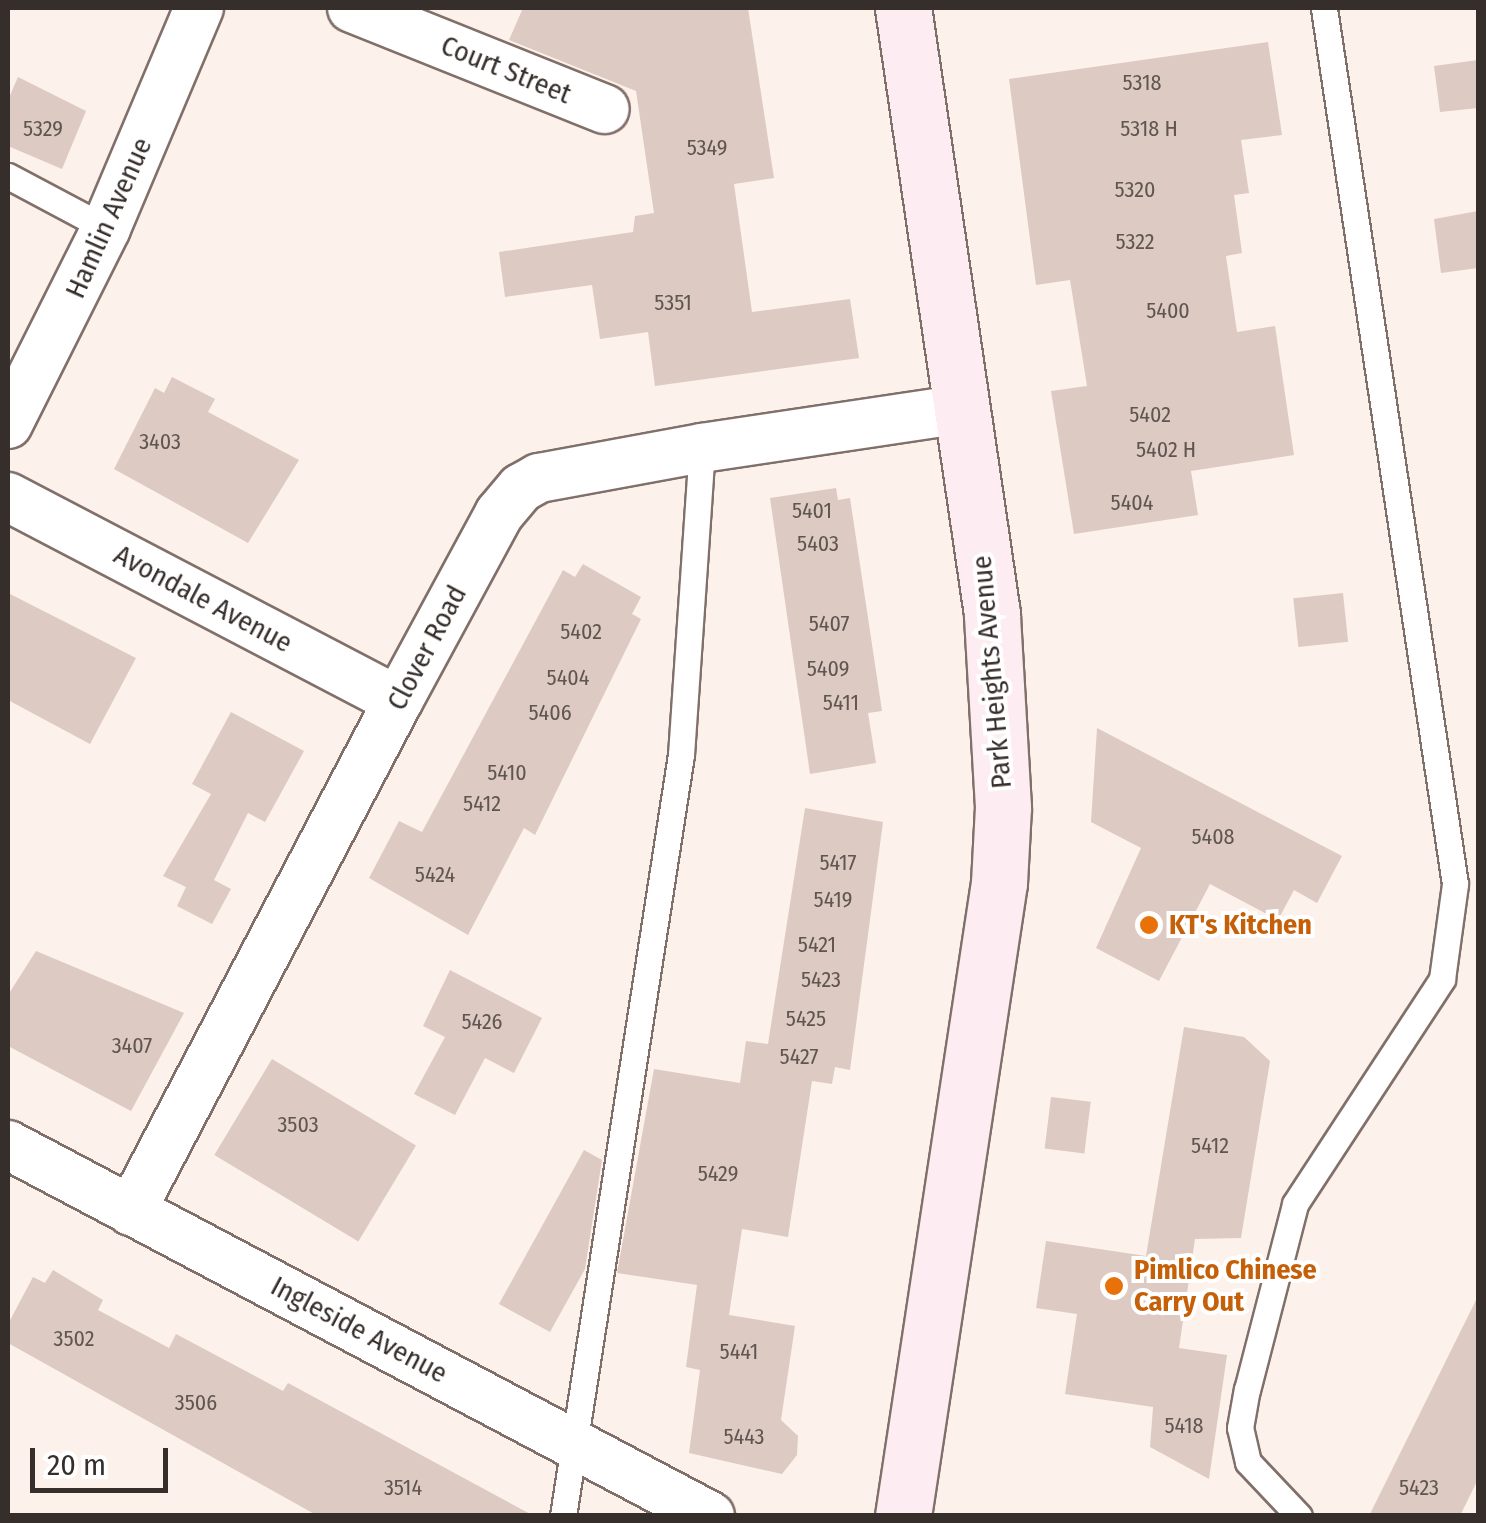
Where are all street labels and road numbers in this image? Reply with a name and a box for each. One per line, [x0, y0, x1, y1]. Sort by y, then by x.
street label: Court Street [436, 29, 576, 111]
street label: Hamlin Avenue [59, 133, 159, 303]
street label: Avondale Avenue [108, 538, 298, 660]
street label: Park Heights Avenue [965, 554, 1019, 790]
street label: Clover Road [380, 580, 474, 716]
street label: Ingleside Avenue [265, 1269, 453, 1391]

